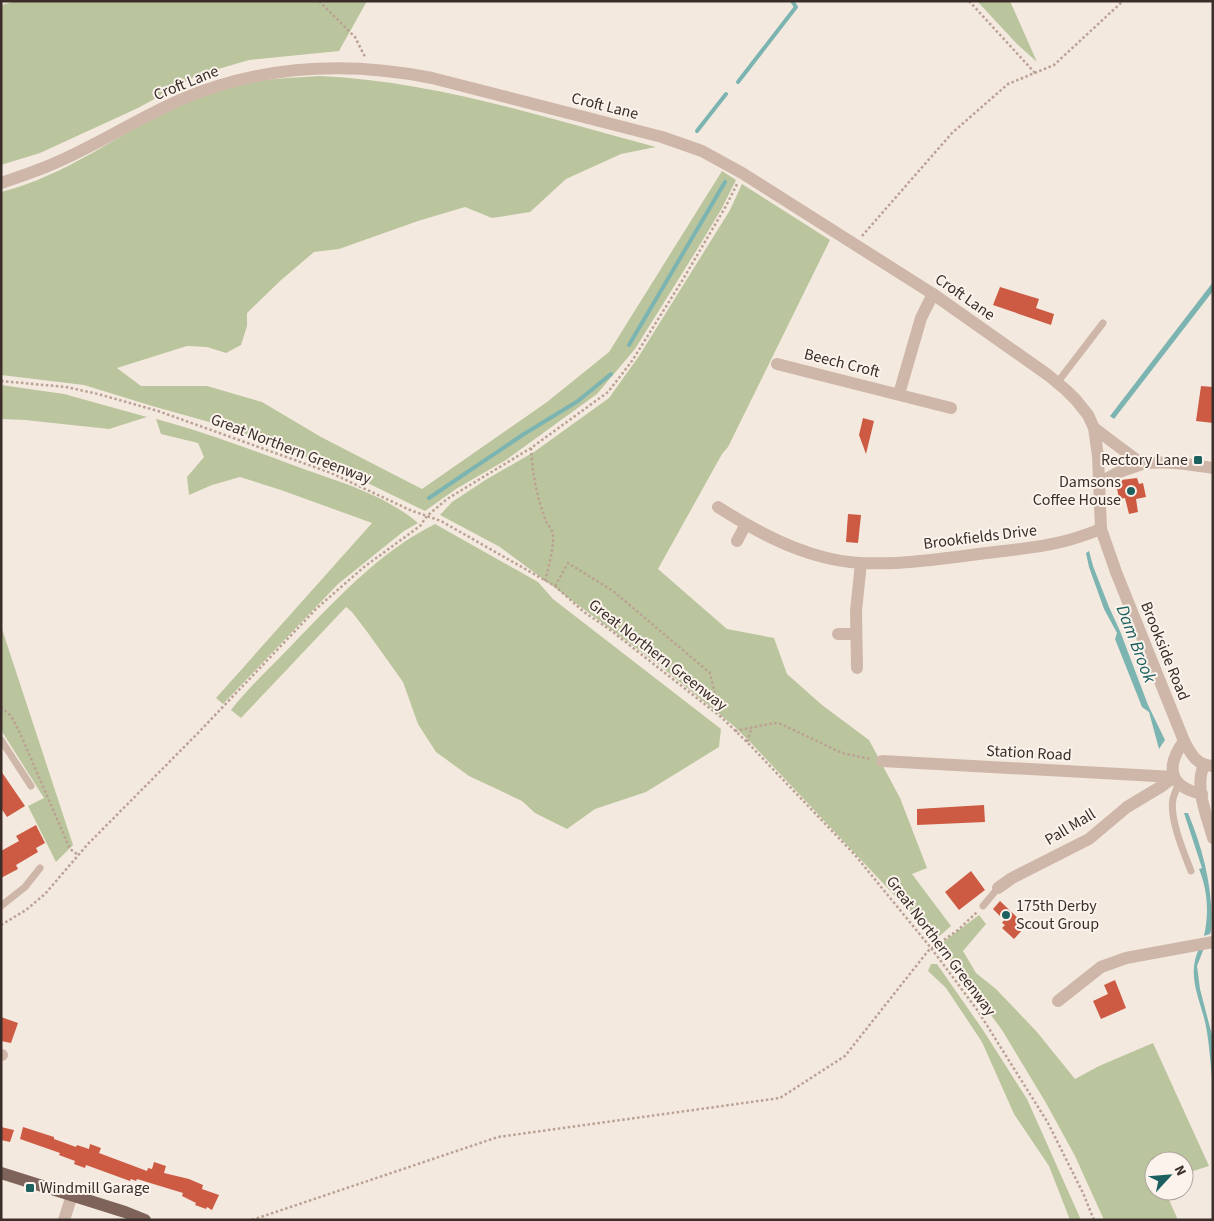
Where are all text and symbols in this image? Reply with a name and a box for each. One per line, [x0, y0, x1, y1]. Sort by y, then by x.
street label: Croft Lane [150, 60, 222, 106]
street label: Croft Lane [569, 87, 641, 125]
street label: Croft Lane [931, 268, 999, 326]
street label: Beech Croft [802, 343, 883, 383]
street label: Great Northern Greenway [208, 408, 375, 490]
place label: Rectory Lane [1101, 449, 1188, 471]
marker: Rectory Lane [1192, 454, 1204, 466]
place label: Damsons Coffee House [1033, 471, 1121, 511]
marker: Damsons Coffee House [1125, 485, 1137, 497]
street label: Brookfields Drive [922, 519, 1038, 555]
street label: Great Northern Greenway [584, 594, 732, 716]
street label: Brookside Road [1135, 598, 1195, 704]
water label: Dam Brook [1110, 601, 1162, 687]
street label: Station Road [986, 740, 1072, 766]
street label: Pall Mall [1040, 803, 1100, 851]
street label: Great Northern Greenway [881, 871, 1001, 1021]
place label: 175th Derby Scout Group [1016, 895, 1099, 935]
marker: 175th Derby Scout Group [1000, 909, 1012, 921]
north arrow [1144, 1151, 1194, 1201]
text: N [1169, 1162, 1191, 1179]
place label: Windmill Garage [40, 1177, 150, 1199]
marker: Windmill Garage [24, 1182, 36, 1194]

